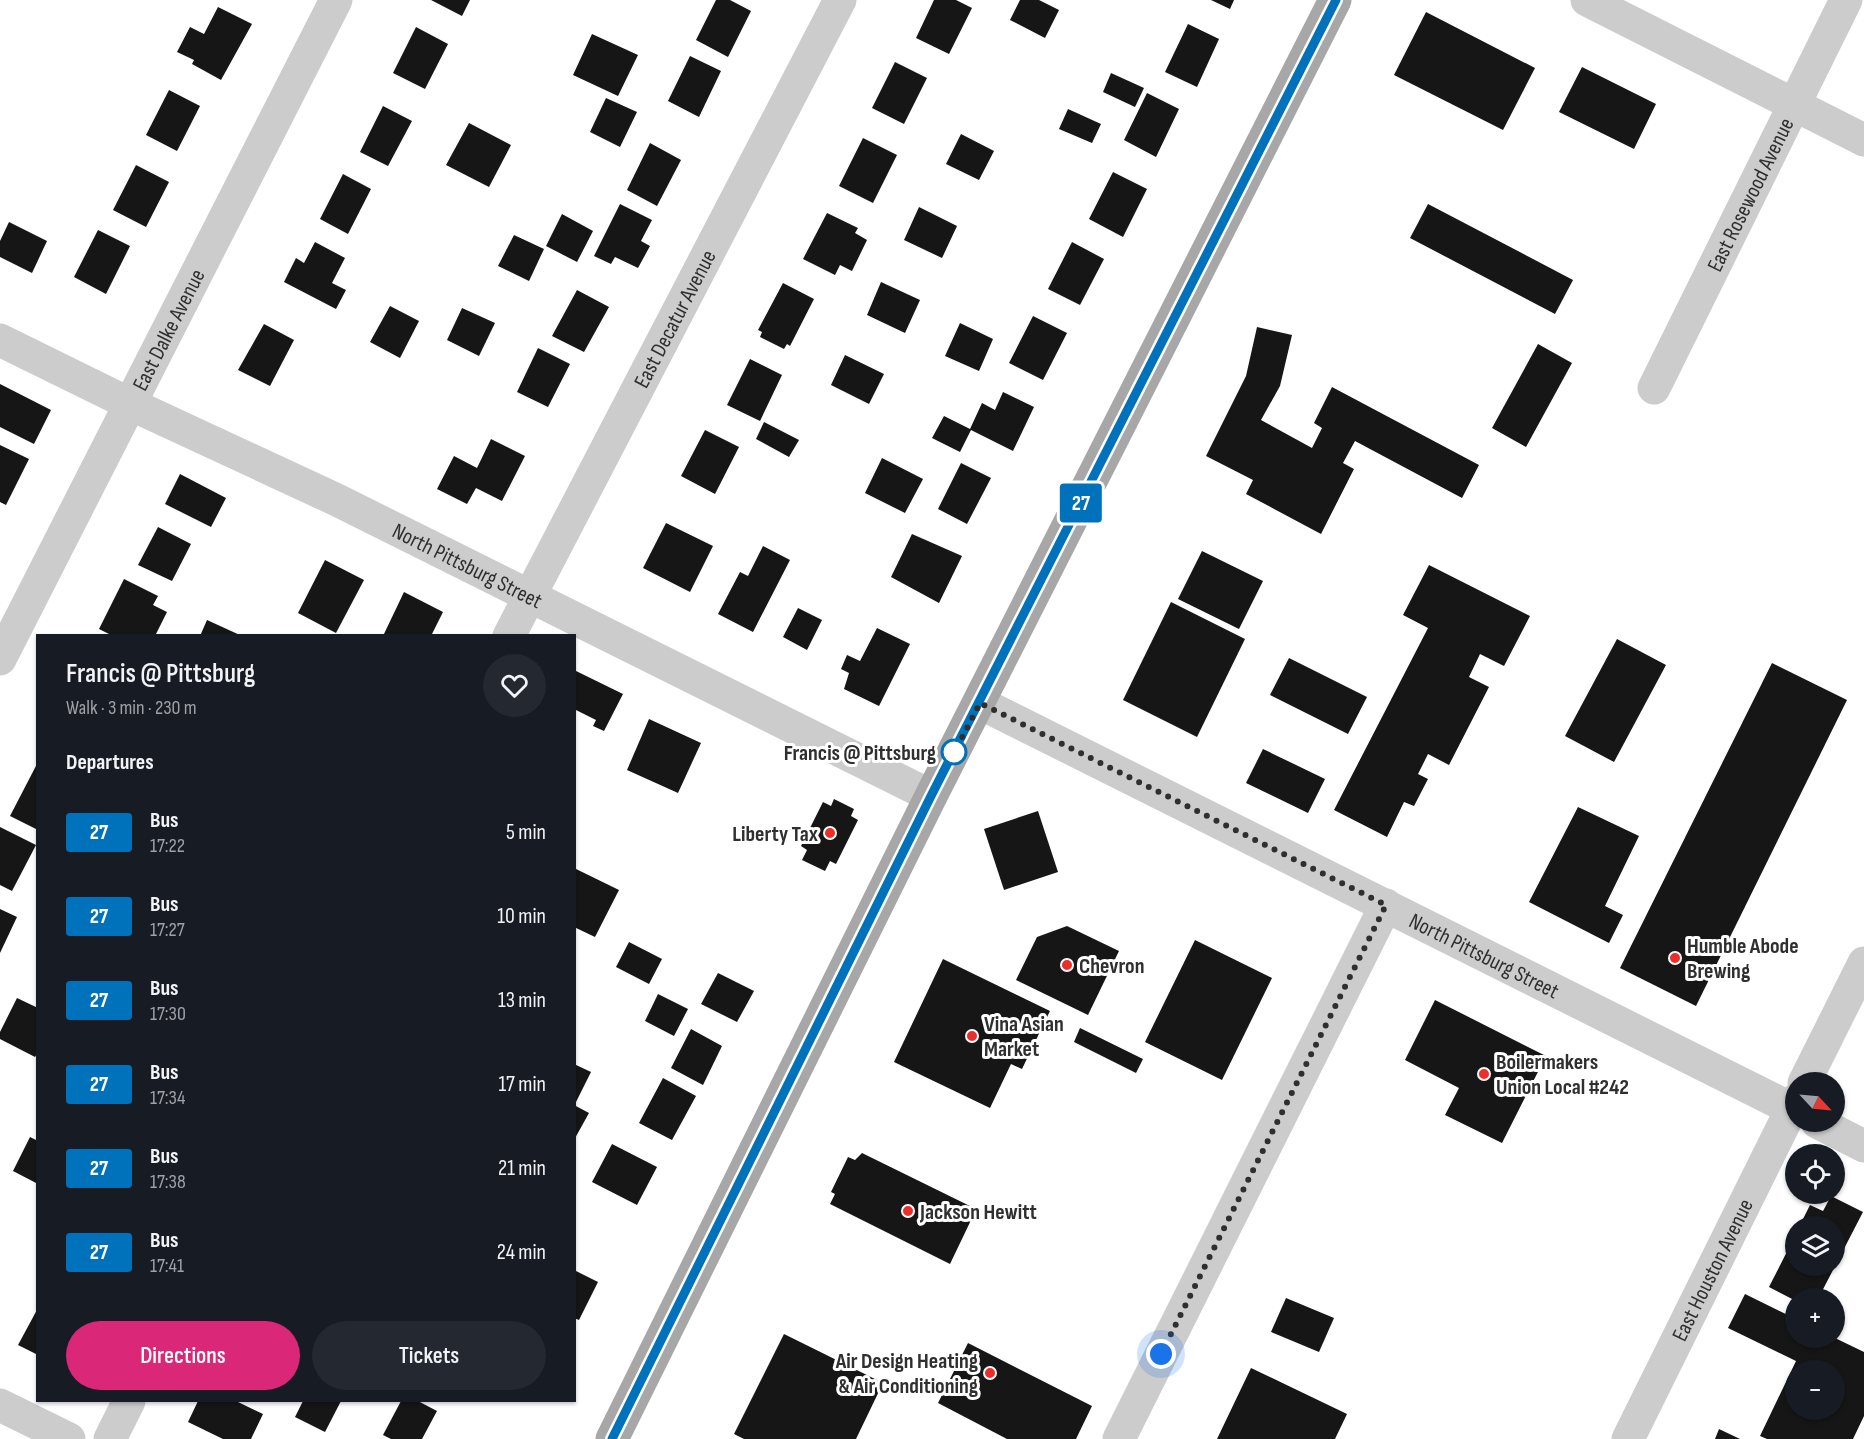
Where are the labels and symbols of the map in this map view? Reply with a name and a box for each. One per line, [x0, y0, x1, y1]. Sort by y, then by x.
street label: East Rosewood Avenue [1702, 114, 1801, 276]
street label: East Decatur Avenue [629, 246, 723, 393]
street label: East Dalke Avenue [127, 265, 212, 395]
line badge: 27 [1054, 484, 1108, 522]
street label: North Pittsburg Street [388, 518, 547, 615]
marker: Francis @ Pittsburg [941, 739, 967, 765]
place label: Francis @ Pittsburg [784, 740, 936, 767]
place label: Liberty Tax [732, 821, 818, 848]
marker: Liberty Tax [823, 826, 837, 840]
street label: North Pittsburg Street [1404, 908, 1563, 1005]
place label: Humble Abode Brewing [1687, 933, 1799, 985]
marker: Humble Abode Brewing [1668, 951, 1682, 965]
place label: Chevron [1079, 953, 1144, 980]
marker: Chevron [1060, 958, 1074, 972]
place label: Vina Asian Market [984, 1011, 1064, 1063]
marker: Vina Asian Market [965, 1029, 979, 1043]
place label: Boilermakers Union Local #242 [1496, 1049, 1629, 1101]
marker: Boilermakers Union Local #242 [1477, 1067, 1491, 1081]
north arrow [1785, 1072, 1845, 1132]
street label: East Houston Avenue [1667, 1195, 1760, 1346]
place label: Jackson Hewitt [919, 1199, 1037, 1226]
marker: Jackson Hewitt [901, 1204, 915, 1218]
your location [1146, 1339, 1176, 1369]
place label: Air Design Heating & Air Conditioning [835, 1348, 978, 1400]
marker: Air Design Heating & Air Conditioning [983, 1366, 997, 1380]

